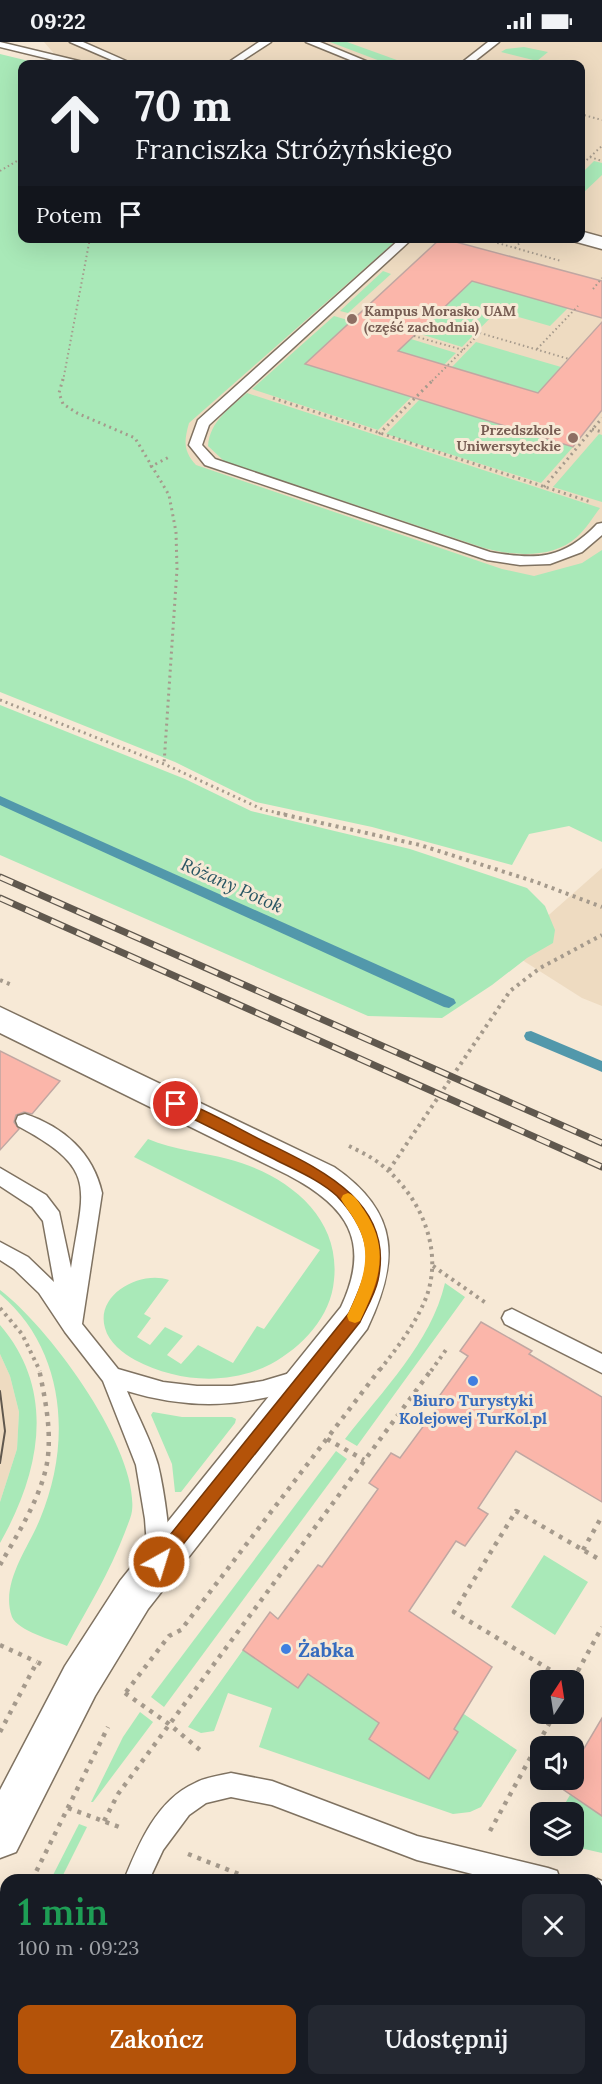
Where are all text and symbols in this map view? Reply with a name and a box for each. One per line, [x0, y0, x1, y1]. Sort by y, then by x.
text: 09:22 [30, 7, 86, 35]
text: 70 m [135, 79, 231, 133]
icon: ahead [36, 84, 114, 162]
text: Franciszka Stróżyńskiego [135, 132, 452, 166]
icon: arrive [114, 198, 147, 231]
text: Potem [36, 201, 102, 229]
place label: Kampus Morasko UAM (część zachodnia) [364, 302, 517, 336]
marker: Kampus Morasko UAM (część zachodnia) [345, 312, 359, 326]
place label: Przedszkole Uniwersyteckie [456, 421, 561, 455]
marker: Przedszkole Uniwersyteckie [566, 431, 580, 445]
water label: Różany Potok [177, 852, 287, 918]
pin [150, 1078, 201, 1129]
icon: arrive [159, 1087, 192, 1120]
marker: Biuro Turystyki Kolejowej TurKol.pl [466, 1374, 480, 1388]
place label: Biuro Turystyki Kolejowej TurKol.pl [399, 1390, 547, 1428]
position arrow [127, 1530, 191, 1594]
place label: Żabka [298, 1637, 355, 1662]
marker: Żabka [279, 1642, 293, 1656]
north arrow [530, 1670, 584, 1724]
map controls [530, 1670, 584, 1856]
button: sound [530, 1736, 584, 1790]
button: layers [530, 1802, 584, 1856]
text: 1 min [18, 1889, 108, 1935]
button: close [522, 1894, 585, 1957]
text: 100 m · 09:23 [18, 1935, 139, 1960]
button: Zakończ [18, 2005, 296, 2074]
button: Udostępnij [308, 2005, 585, 2074]

